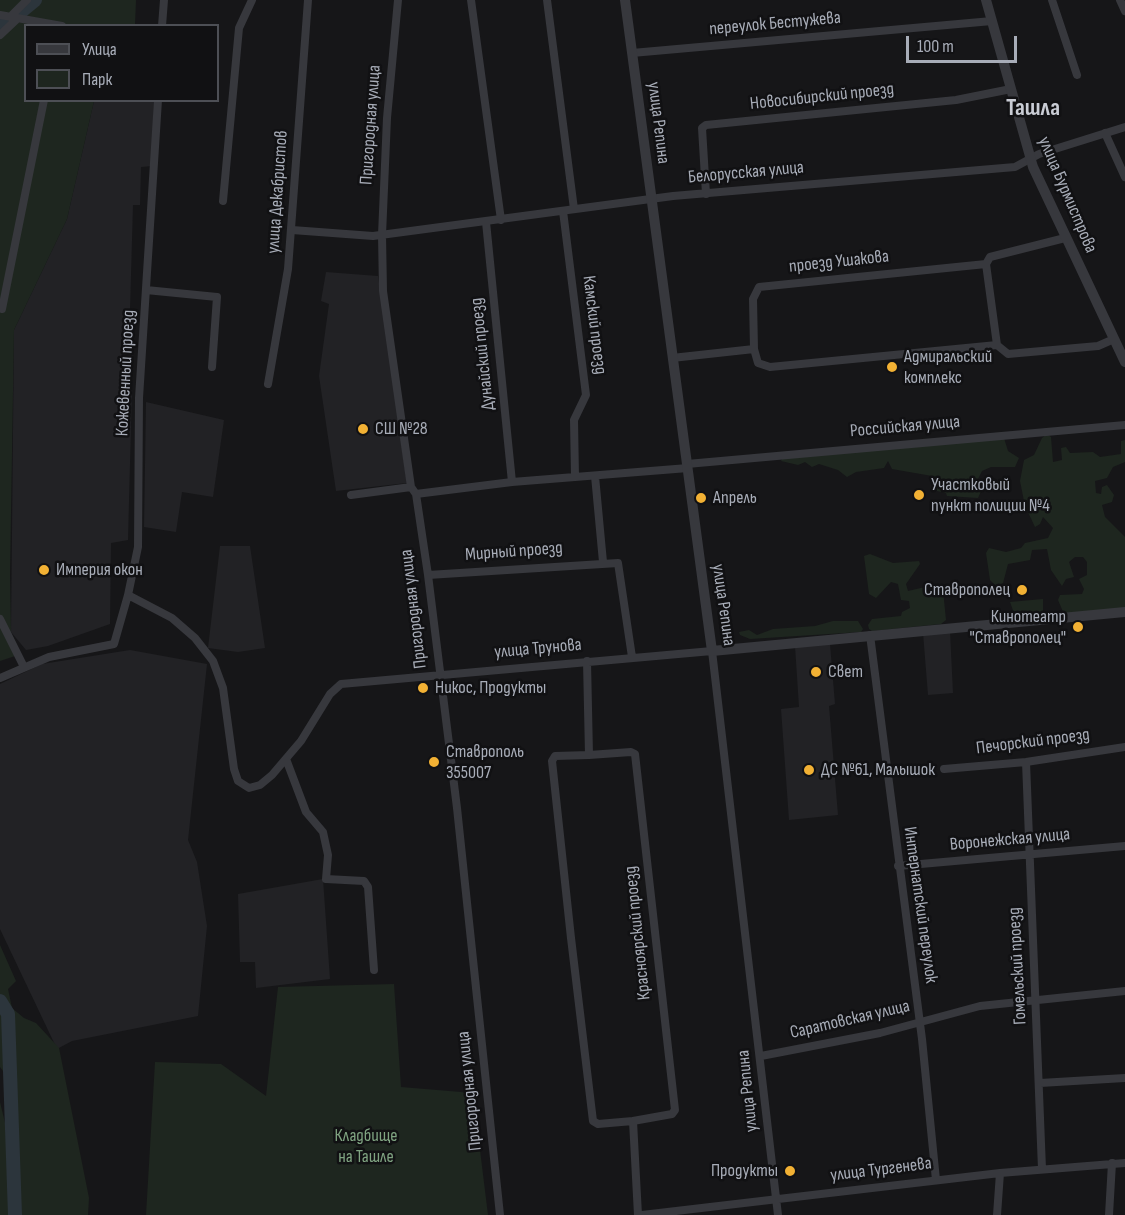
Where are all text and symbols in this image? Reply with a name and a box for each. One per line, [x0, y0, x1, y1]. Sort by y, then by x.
street label: переулок Бестужева [708, 7, 842, 41]
legend [24, 24, 219, 102]
scale bar [909, 24, 1020, 62]
text: 100 m [917, 36, 954, 57]
text: Улица [82, 39, 117, 60]
street label: Пригородная улица [356, 64, 386, 186]
text: Парк [82, 69, 112, 90]
street label: Новосибирский проезд [749, 79, 895, 115]
street label: улица Репина [642, 81, 674, 165]
district label: Ташла [1006, 95, 1060, 123]
street label: улица Декабристов [263, 130, 293, 254]
street label: улица Бурмистрова [1033, 134, 1101, 256]
street label: Белорусская улица [687, 157, 805, 189]
street label: проезд Ушакова [788, 246, 890, 278]
street label: Камский проезд [577, 274, 611, 376]
street label: Дунайский проезд [466, 297, 500, 411]
street label: Кожевенный проезд [112, 309, 140, 437]
place label: Адмиральский комплекс [904, 346, 992, 388]
marker: Адмиральский комплекс [885, 360, 899, 374]
street label: Российская улица [849, 411, 961, 443]
place label: СШ №28 [375, 418, 428, 440]
marker: СШ №28 [356, 422, 370, 436]
place label: Участковый пункт полиции №4 [931, 474, 1050, 516]
place label: Апрель [713, 487, 757, 509]
marker: Участковый пункт полиции №4 [912, 488, 926, 502]
marker: Апрель [694, 491, 708, 505]
street label: Мирный проезд [465, 538, 563, 566]
street label: Пригородная улица [396, 548, 432, 670]
place label: Империя окон [56, 559, 143, 581]
marker: Империя окон [37, 563, 51, 577]
street label: улица Репина [707, 563, 739, 647]
place label: Ставрополец [924, 579, 1010, 601]
marker: Ставрополец [1015, 583, 1029, 597]
place label: Кинотеатр "Ставрополец" [970, 606, 1066, 648]
marker: Кинотеатр "Ставрополец" [1071, 620, 1085, 634]
street label: улица Трунова [493, 634, 583, 664]
place label: Свет [828, 661, 863, 683]
marker: Свет [809, 665, 823, 679]
place label: Никос, Продукты [435, 677, 546, 699]
marker: Никос, Продукты [416, 681, 430, 695]
street label: Печорский проезд [975, 724, 1091, 760]
place label: Ставрополь 355007 [446, 741, 524, 783]
marker: Ставрополь 355007 [427, 755, 441, 769]
place label: ДС №61, Малышок [821, 759, 935, 781]
marker: ДС №61, Малышок [802, 763, 816, 777]
street label: Воронежская улица [949, 824, 1071, 856]
street label: Интернатский переулок [898, 825, 942, 985]
street label: Красноярский проезд [620, 865, 656, 1001]
street label: Гомельский проезд [1004, 907, 1032, 1025]
street label: Саратовская улица [788, 996, 912, 1044]
street label: Пригородная улица [453, 1030, 487, 1152]
street label: улица Репина [733, 1049, 763, 1133]
park label: Кладбище на Ташле [334, 1125, 398, 1168]
street label: улица Тургенева [829, 1153, 933, 1187]
place label: Продукты [711, 1160, 778, 1182]
marker: Продукты [783, 1164, 797, 1178]

